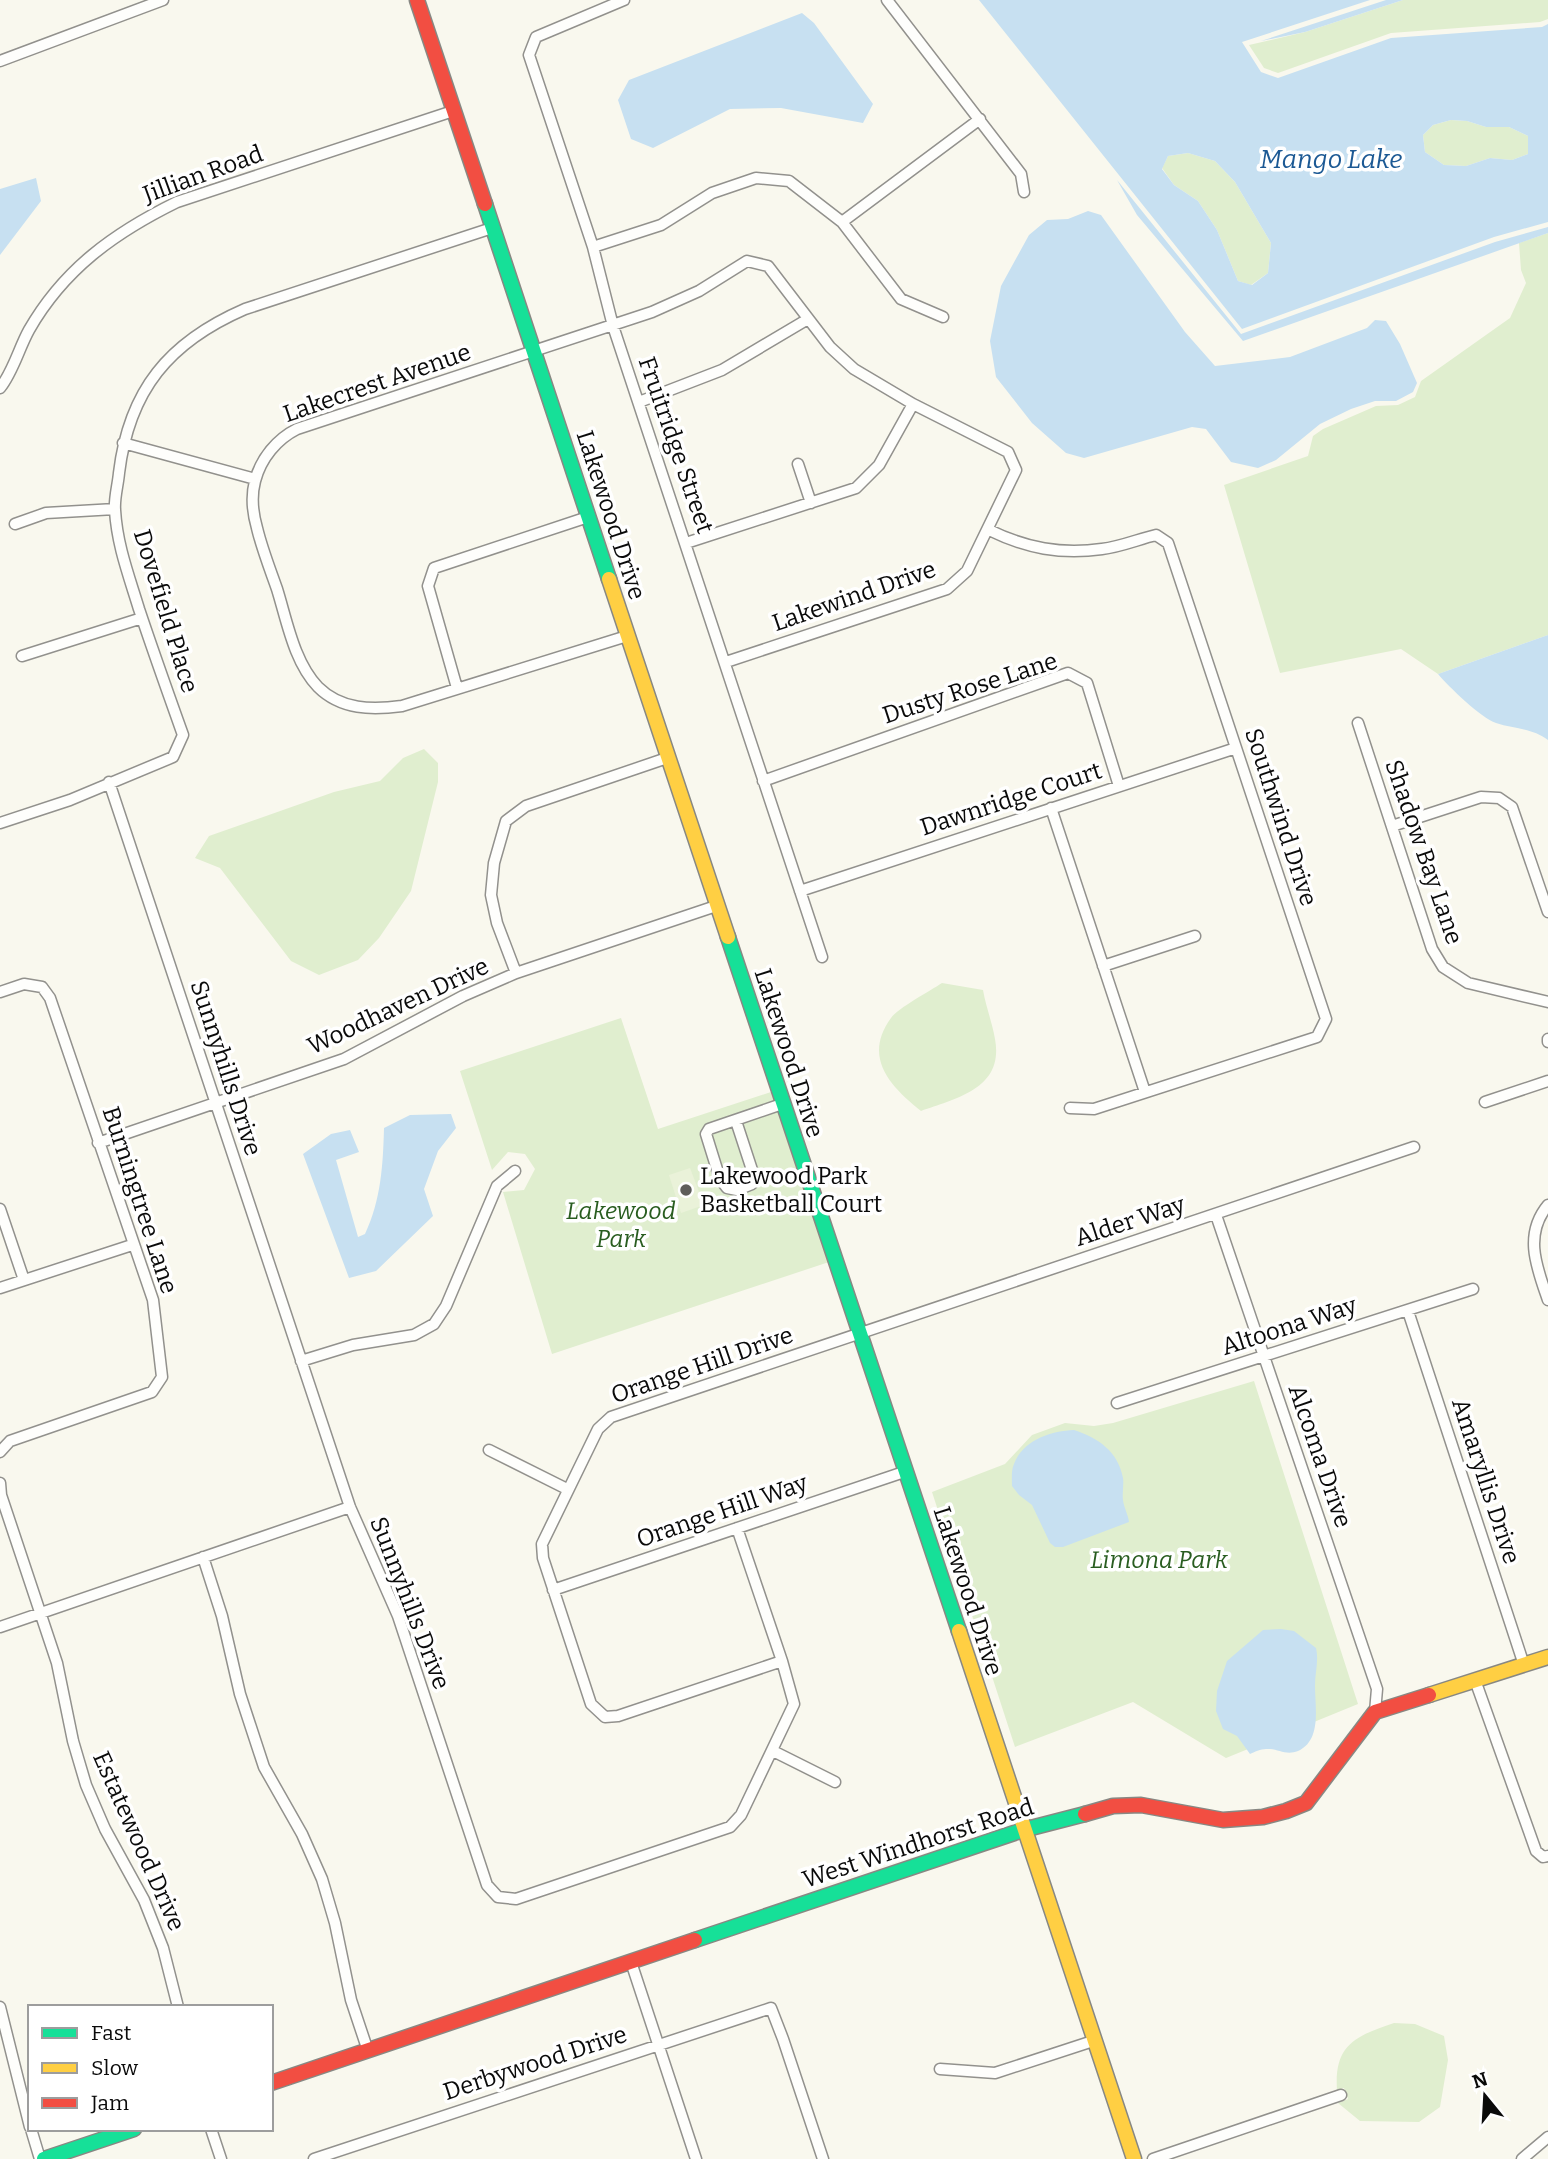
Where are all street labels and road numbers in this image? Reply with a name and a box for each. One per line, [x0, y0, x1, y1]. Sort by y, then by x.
street label: Jillian Road [138, 139, 267, 209]
street label: Lakecrest Avenue [280, 338, 474, 428]
street label: Fruitridge Street [633, 353, 719, 537]
street label: Lakewood Drive [570, 427, 652, 603]
street label: Dovefield Place [128, 526, 204, 696]
street label: Lakewind Drive [769, 555, 939, 637]
street label: Dusty Rose Lane [879, 647, 1061, 729]
street label: Southwind Drive [1239, 725, 1323, 909]
street label: Dawnridge Court [917, 756, 1105, 842]
street label: Shadow Bay Lane [1379, 756, 1469, 948]
street label: Woodhaven Drive [303, 952, 493, 1060]
street label: Lakewood Drive [748, 965, 830, 1141]
street label: Sunnyhills Drive [185, 977, 267, 1159]
street label: Burningtree Lane [97, 1103, 183, 1297]
street label: Alder Way [1071, 1190, 1189, 1252]
street label: Altoona Way [1218, 1291, 1360, 1361]
street label: Orange Hill Drive [607, 1321, 797, 1409]
street label: Alcoma Drive [1282, 1381, 1358, 1531]
street label: Amaryllis Drive [1446, 1395, 1526, 1567]
street label: Orange Hill Way [633, 1468, 812, 1553]
street label: Lakewood Drive [927, 1503, 1009, 1679]
street label: Sunnyhills Drive [364, 1513, 456, 1693]
street label: Estatewood Drive [87, 1747, 191, 1935]
street label: West Windhorst Road [799, 1792, 1037, 1894]
street label: Derbywood Drive [440, 2020, 630, 2106]

